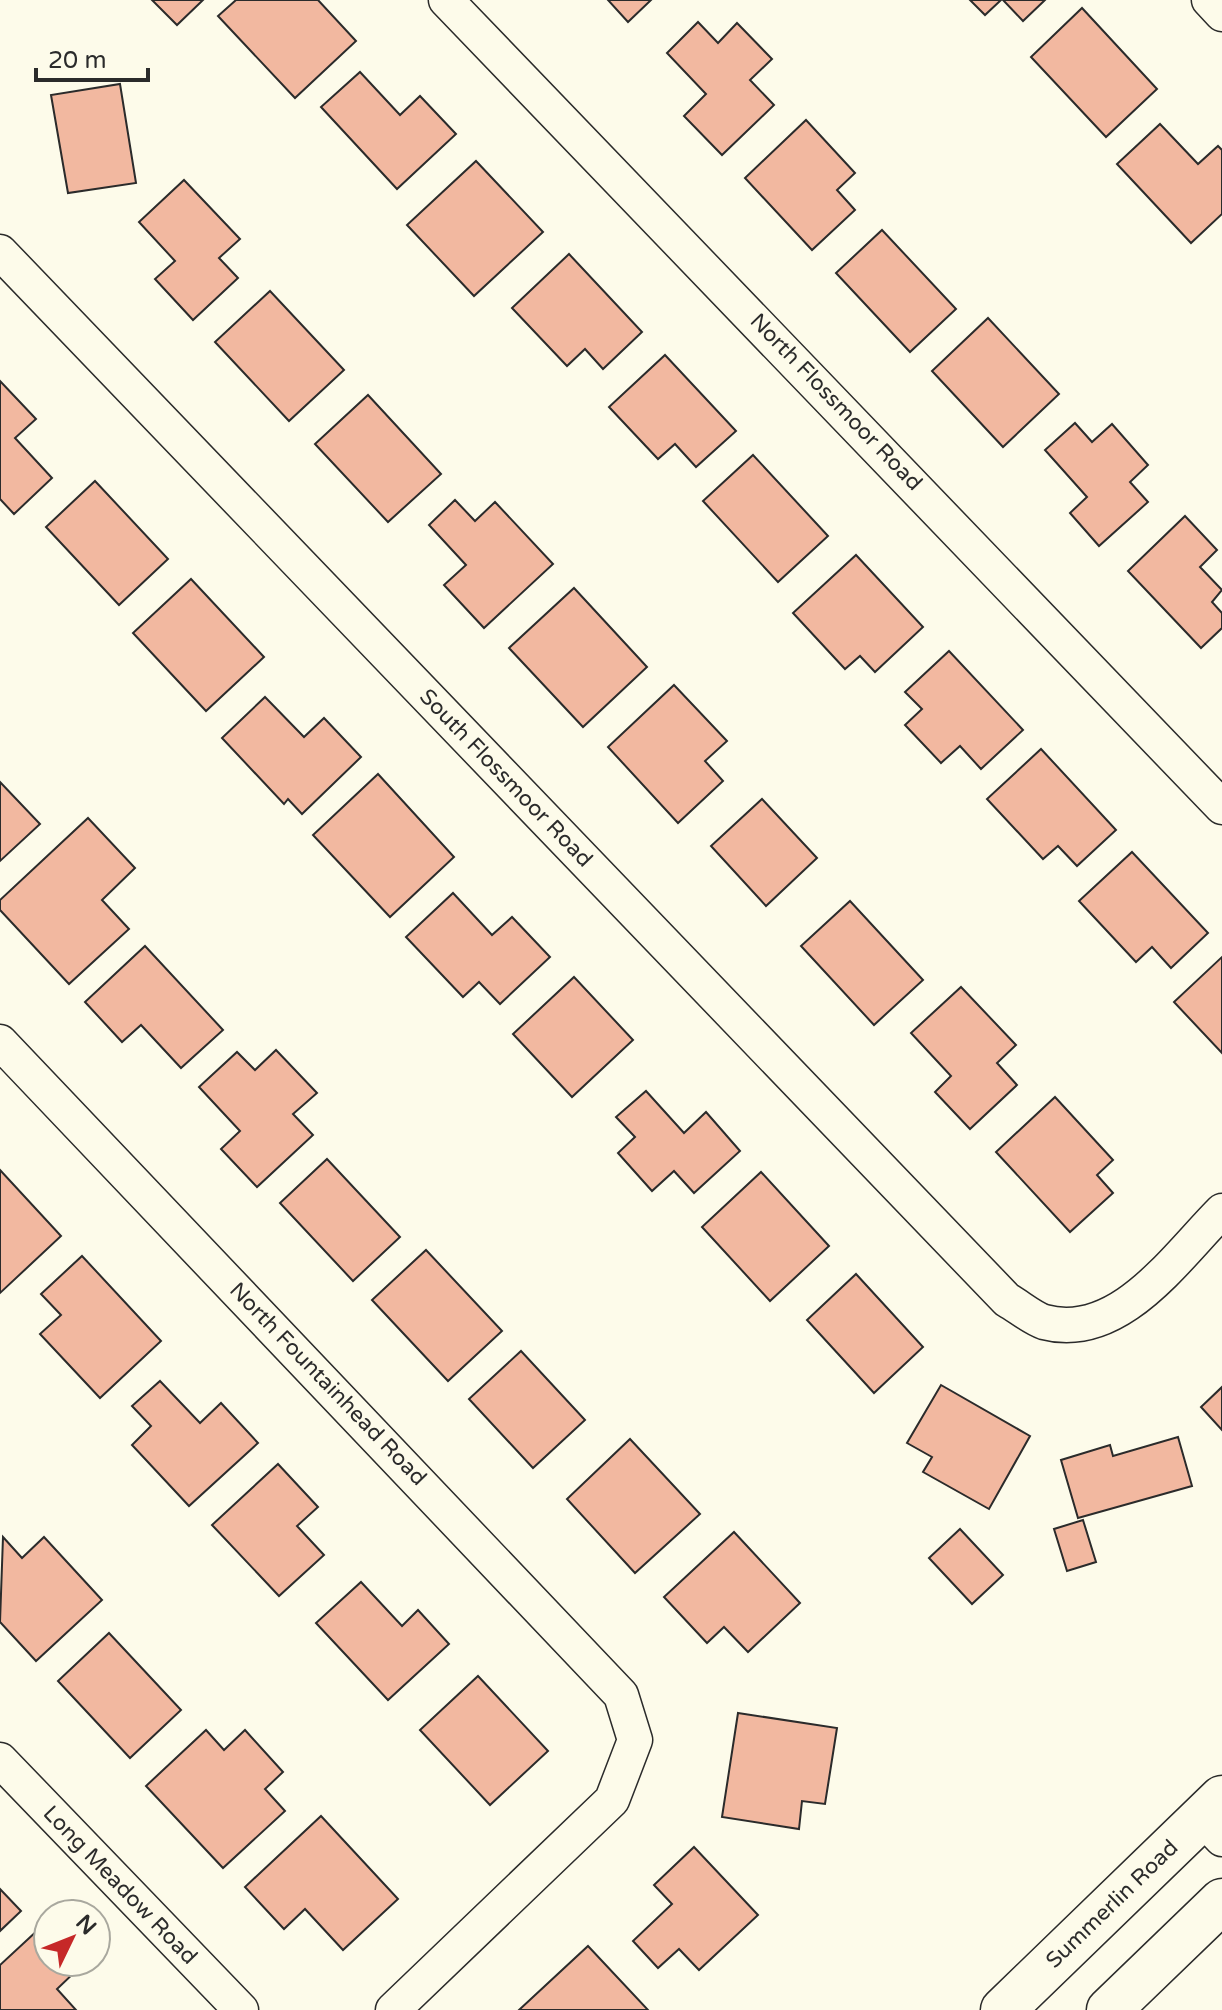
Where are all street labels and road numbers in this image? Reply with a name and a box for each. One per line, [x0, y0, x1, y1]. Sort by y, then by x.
street label: North Flossmoor Road [745, 308, 927, 496]
street label: South Flossmoor Road [414, 684, 598, 872]
street label: North Fountainhead Road [224, 1277, 432, 1491]
street label: Long Meadow Road [38, 1800, 202, 1970]
street label: Summerlin Road [1041, 1834, 1183, 1974]

